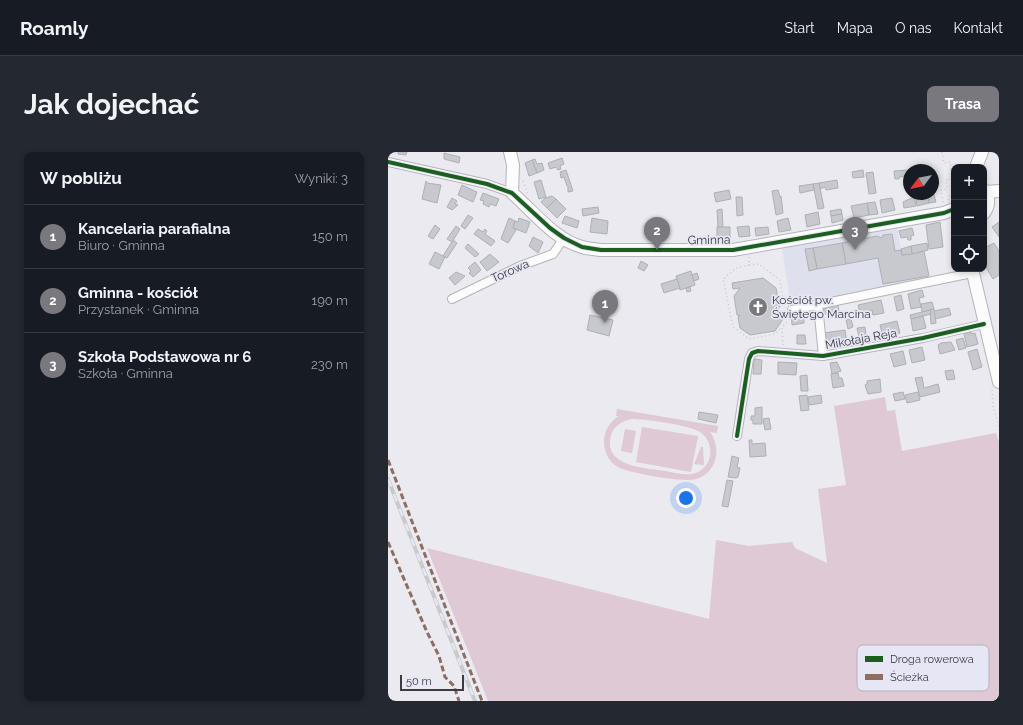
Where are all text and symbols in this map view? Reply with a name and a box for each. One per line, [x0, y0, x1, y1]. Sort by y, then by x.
text: Roamly [20, 17, 88, 39]
text: Start [785, 20, 815, 36]
text: Mapa [837, 20, 873, 36]
text: O nas [895, 20, 932, 36]
text: Kontakt [954, 20, 1003, 36]
button: Trasa [927, 86, 999, 122]
text: Jak dojechać [24, 88, 200, 121]
north arrow [903, 164, 939, 200]
map controls [951, 164, 987, 272]
button: + [951, 164, 987, 200]
text: W pobliżu [40, 168, 122, 188]
text: Wyniki: 3 [295, 171, 348, 186]
button: − [951, 200, 987, 236]
pin: 2 [644, 217, 670, 250]
pin: 3 [842, 217, 868, 250]
text: Kancelaria parafialna [78, 220, 230, 238]
text: 1 [50, 229, 56, 244]
text: 150 m [312, 229, 348, 244]
street label: Gminna [687, 233, 731, 247]
button: locate [951, 236, 987, 272]
text: Biuro · Gminna [78, 238, 165, 253]
street label: Torowa [489, 256, 531, 286]
text: Gminna - kościół [78, 284, 198, 302]
pin: 1 [592, 290, 618, 323]
text: 2 [49, 293, 57, 308]
text: 190 m [312, 293, 348, 308]
place label: Kościół pw. Świętego Marcina [772, 293, 871, 321]
church icon: Kościół pw. Świętego Marcina [747, 296, 769, 318]
text: Przystanek · Gminna [78, 302, 199, 317]
street label: Mikołaja Reja [824, 326, 898, 352]
text: Szkoła Podstawowa nr 6 [78, 348, 251, 366]
text: 3 [49, 357, 57, 372]
text: 230 m [311, 357, 348, 372]
text: Szkoła · Gminna [78, 366, 173, 381]
your location [676, 488, 696, 508]
legend [857, 645, 989, 691]
text: Droga rowerowa [890, 653, 974, 666]
text: Ścieżka [890, 670, 929, 684]
scale bar [400, 673, 464, 692]
text: 50 m [406, 675, 432, 688]

